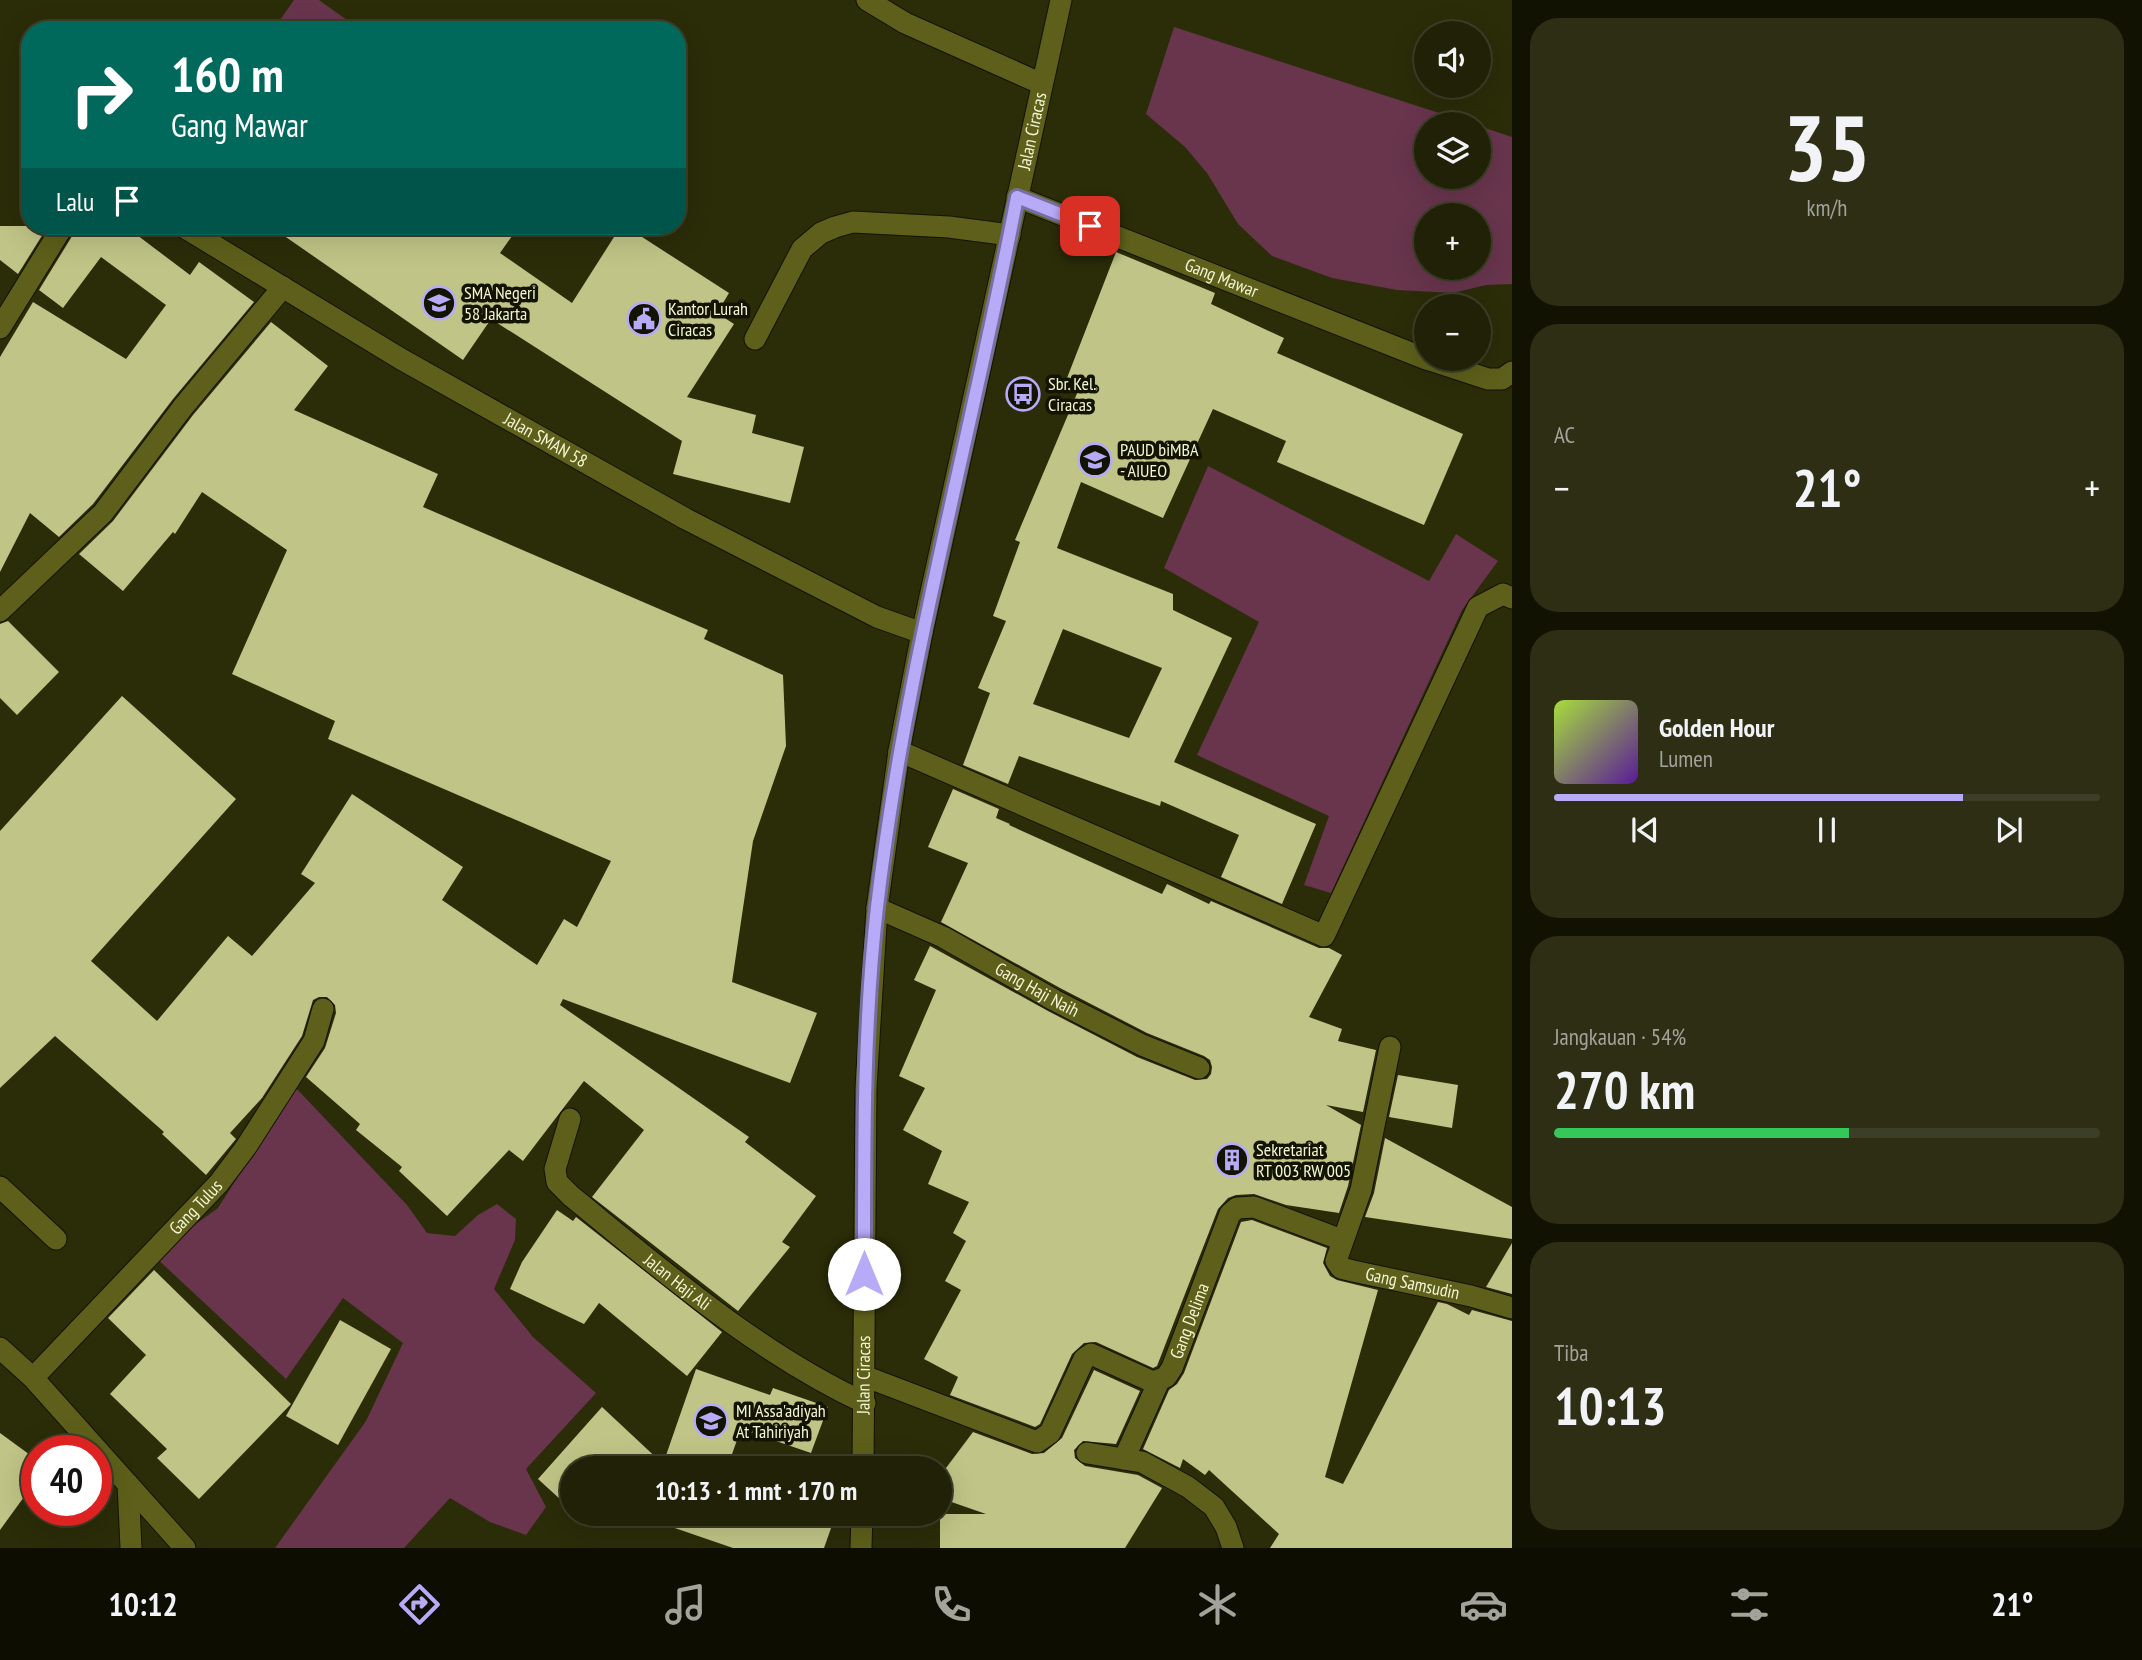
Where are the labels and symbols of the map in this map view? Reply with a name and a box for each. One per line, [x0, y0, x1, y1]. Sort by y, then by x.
street label: Jalan Ciracas [1012, 90, 1051, 173]
pin [1060, 196, 1120, 256]
street label: Gang Mawar [1182, 253, 1262, 302]
place label: SMA Negeri 58 Jakarta [464, 281, 536, 325]
school or university icon: SMA Negeri 58 Jakarta [420, 284, 458, 322]
place label: Kantor Lurah Ciracas [668, 297, 748, 341]
public building icon: Kantor Lurah Ciracas [625, 300, 663, 338]
place label: Sbr. Kel. Ciracas [1048, 372, 1096, 416]
bus stop icon: Sbr. Kel. Ciracas [1004, 375, 1042, 413]
street label: Jalan SMAN 58 [499, 407, 592, 472]
place label: PAUD biMBA - AIUEO [1120, 438, 1199, 482]
school or university icon: PAUD biMBA - AIUEO [1076, 441, 1114, 479]
street label: Gang Haji Naih [991, 957, 1083, 1022]
place label: Sekretariat RT 003 RW 005 [1256, 1138, 1351, 1182]
building icon: Sekretariat RT 003 RW 005 [1213, 1141, 1251, 1179]
street label: Gang Tulus [164, 1175, 227, 1239]
position arrow [827, 1237, 901, 1311]
street label: Jalan Haji Ali [639, 1248, 716, 1315]
street label: Gang Samsudin [1363, 1262, 1462, 1304]
street label: Gang Delima [1164, 1280, 1214, 1362]
street label: Jalan Ciracas [851, 1336, 875, 1415]
place label: MI Assa'adiyah At Tahiriyah [736, 1399, 826, 1443]
school or university icon: MI Assa'adiyah At Tahiriyah [692, 1402, 730, 1440]
speed limit sign: 40 [21, 1435, 112, 1526]

